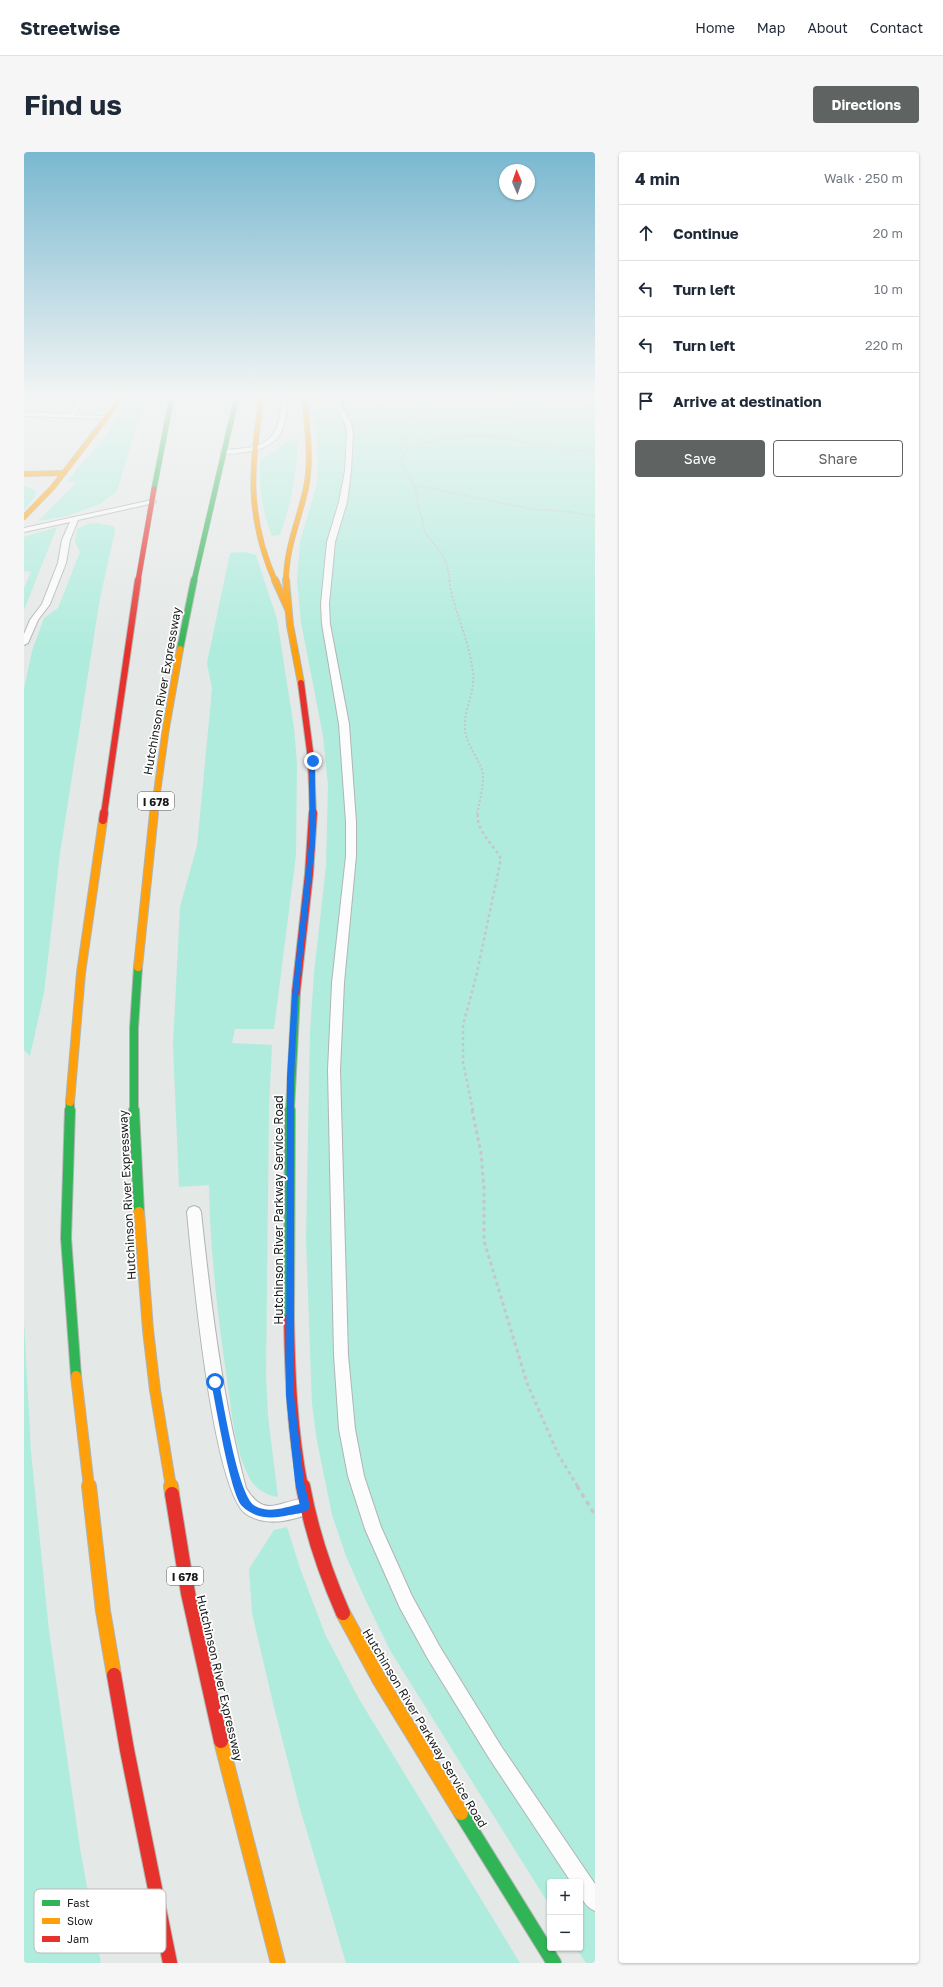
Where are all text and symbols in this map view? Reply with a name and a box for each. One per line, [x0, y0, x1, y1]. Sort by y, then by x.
text: Streetwise [20, 16, 120, 39]
text: Home [695, 19, 735, 36]
text: Map [757, 19, 785, 36]
text: About [807, 19, 848, 36]
text: Contact [870, 19, 923, 36]
button: Directions [813, 86, 919, 123]
text: Find us [24, 88, 122, 121]
north arrow [499, 164, 535, 200]
text: 4 min [635, 168, 680, 189]
text: Walk · 250 m [824, 170, 903, 186]
icon: ahead [635, 222, 657, 244]
text: Continue [673, 224, 739, 242]
text: 20 m [873, 225, 903, 241]
icon: left [635, 278, 657, 300]
text: Turn left [673, 280, 735, 298]
text: 10 m [874, 281, 903, 297]
icon: left [635, 334, 657, 356]
text: Turn left [673, 336, 735, 354]
text: 220 m [865, 337, 903, 353]
icon: arrive [635, 390, 657, 412]
text: Arrive at destination [673, 392, 822, 410]
button: Save [635, 440, 765, 477]
button: Share [773, 440, 903, 477]
street label: Hutchinson River Expressway [140, 606, 184, 776]
route end [304, 752, 322, 770]
road number: I 678 [138, 792, 174, 810]
street label: Hutchinson River Parkway Service Road [271, 1095, 286, 1325]
street label: Hutchinson River Expressway [115, 1109, 139, 1280]
route start [206, 1373, 224, 1391]
road number: I 678 [167, 1567, 203, 1585]
street label: Hutchinson River Expressway [194, 1593, 247, 1763]
street label: Hutchinson River Parkway Service Road [359, 1626, 491, 1830]
map controls [547, 1879, 583, 1951]
button: + [547, 1879, 583, 1915]
legend [34, 1889, 166, 1953]
text: Fast [67, 1896, 90, 1909]
text: Slow [67, 1914, 93, 1927]
button: − [547, 1915, 583, 1951]
text: Jam [67, 1932, 89, 1945]

